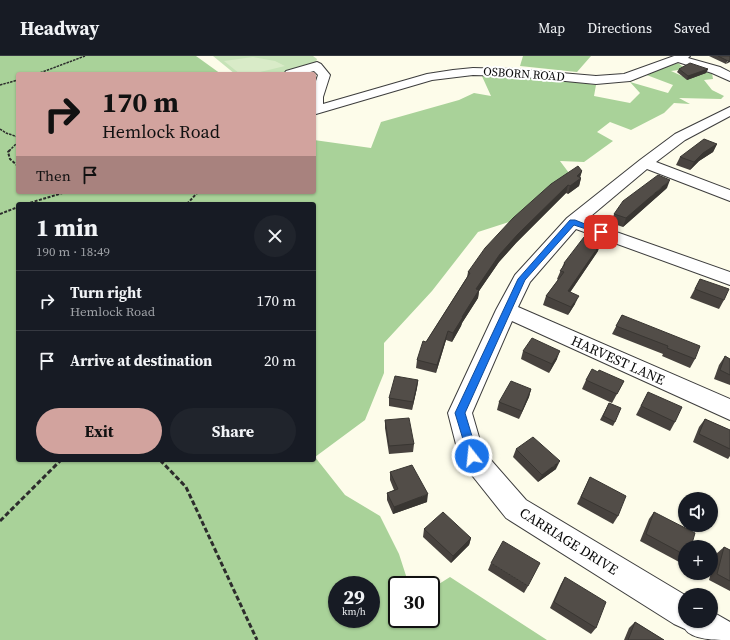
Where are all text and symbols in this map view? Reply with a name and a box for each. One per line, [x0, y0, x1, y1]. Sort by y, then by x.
text: Headway [20, 15, 99, 41]
text: Map [538, 18, 565, 38]
text: Directions [587, 18, 652, 38]
text: Saved [674, 18, 710, 38]
street label: OSBORN ROAD [483, 63, 565, 85]
text: 170 m [102, 83, 179, 121]
icon: right [36, 88, 88, 140]
text: Hemlock Road [102, 119, 220, 144]
icon: arrive [79, 164, 101, 186]
text: Then [36, 165, 71, 186]
text: 1 min [36, 211, 98, 244]
button: close [254, 215, 296, 257]
pin [584, 215, 618, 249]
icon: arrive [590, 221, 612, 243]
text: 190 m · 18:49 [36, 243, 110, 260]
text: Turn right [70, 282, 142, 303]
icon: right [36, 290, 58, 312]
text: 170 m [256, 290, 296, 311]
text: Hemlock Road [70, 303, 155, 320]
street label: HARVEST LANE [568, 330, 668, 390]
icon: arrive [36, 350, 58, 372]
text: Arrive at destination [70, 350, 212, 371]
text: 20 m [264, 350, 296, 371]
button: Exit [36, 408, 162, 454]
button: Share [170, 408, 296, 454]
position arrow [451, 435, 493, 477]
map controls [678, 492, 718, 628]
button: sound [678, 492, 718, 532]
street label: CARRIAGE DRIVE [516, 503, 622, 579]
button: + [678, 540, 718, 580]
speed limit sign: 30 [388, 576, 440, 628]
text: 29 [343, 583, 365, 611]
button: − [678, 588, 718, 628]
text: km/h [342, 605, 366, 618]

